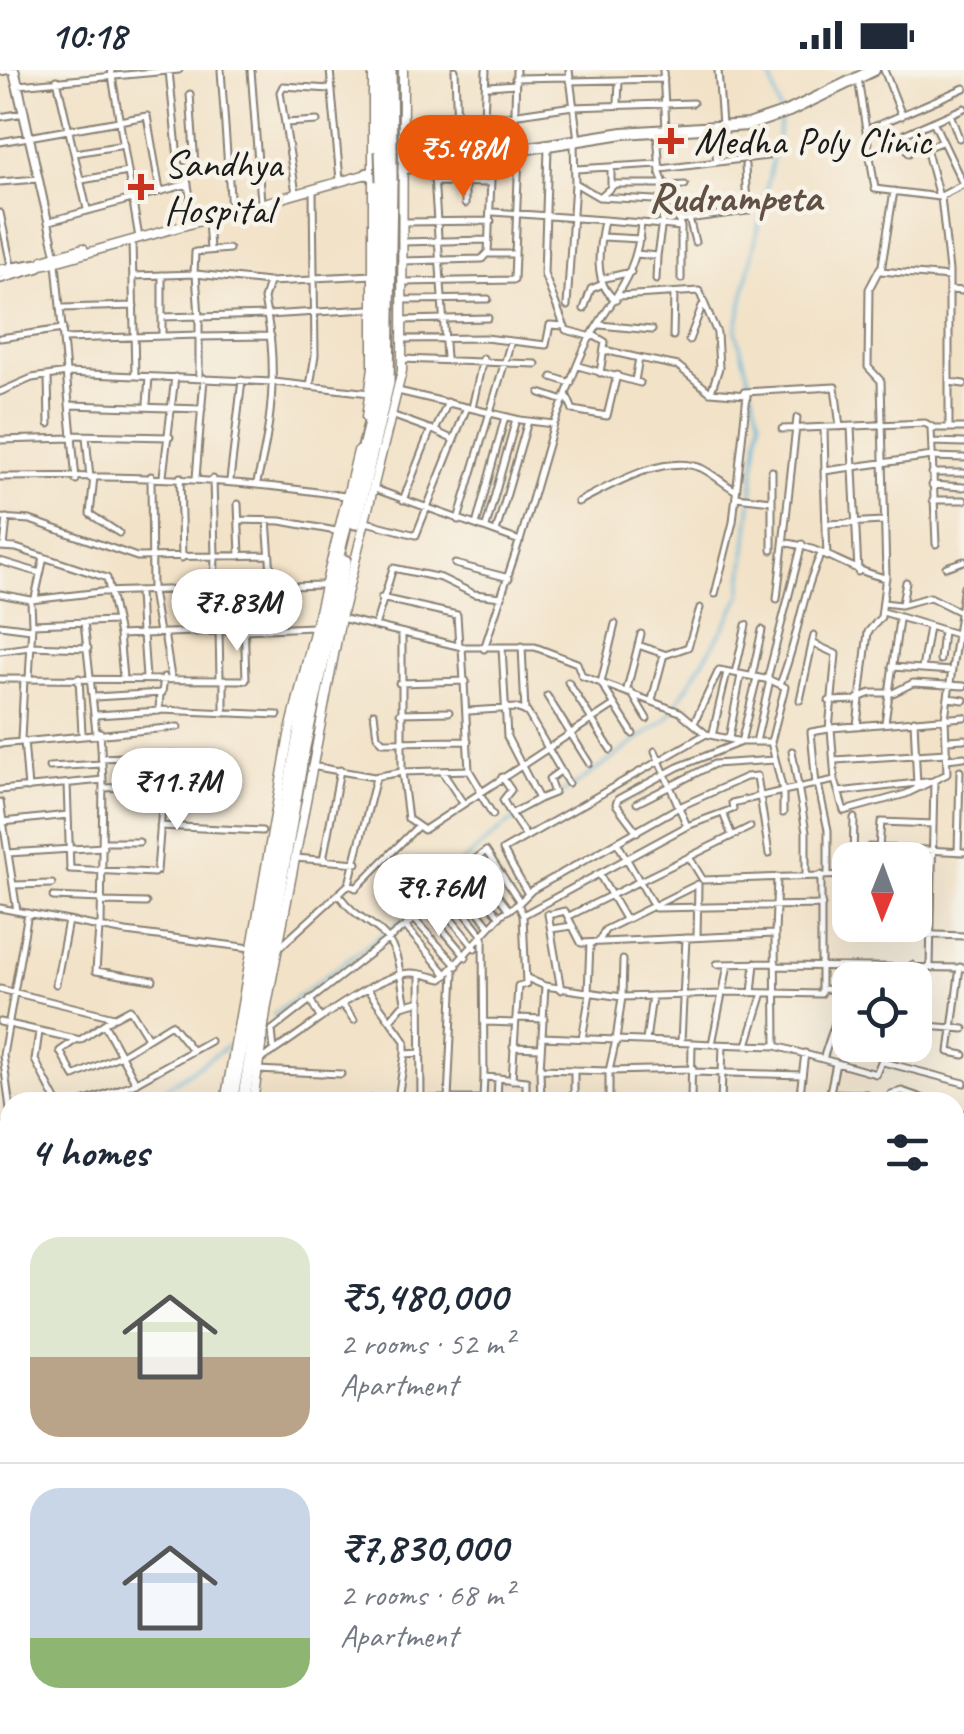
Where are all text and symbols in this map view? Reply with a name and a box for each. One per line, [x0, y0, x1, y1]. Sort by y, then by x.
text: 10:18 [50, 12, 126, 59]
pin: ₹5.48M [382, 115, 544, 200]
place label: Medha Poly Clinic [694, 116, 933, 166]
text: ₹5.48M [420, 127, 506, 168]
marker: Medha Poly Clinic [658, 128, 684, 154]
place label: Sandhya Hospital [164, 139, 285, 235]
district label: Rudrampeta [649, 171, 825, 224]
marker: Sandhya Hospital [128, 174, 154, 200]
pin: ₹7.83M [156, 569, 318, 654]
text: ₹7.83M [193, 581, 281, 622]
pin: ₹11.7M [96, 748, 258, 833]
text: ₹11.7M [133, 760, 221, 801]
north arrow [832, 842, 932, 942]
map controls [832, 842, 932, 1062]
pin: ₹9.76M [358, 854, 520, 939]
text: ₹9.76M [395, 866, 483, 907]
button: locate [832, 962, 932, 1062]
icon: filters [880, 1125, 935, 1180]
text: 4 homes [30, 1126, 149, 1179]
text: ₹5,480,000 [340, 1270, 507, 1323]
icon: home [110, 1277, 230, 1397]
text: 2 rooms · 52 m² [340, 1323, 513, 1364]
text: Apartment [340, 1364, 458, 1405]
text: ₹7,830,000 [340, 1521, 508, 1574]
icon: home [110, 1528, 230, 1648]
text: 2 rooms · 68 m² [340, 1574, 513, 1615]
text: Apartment [340, 1615, 458, 1656]

